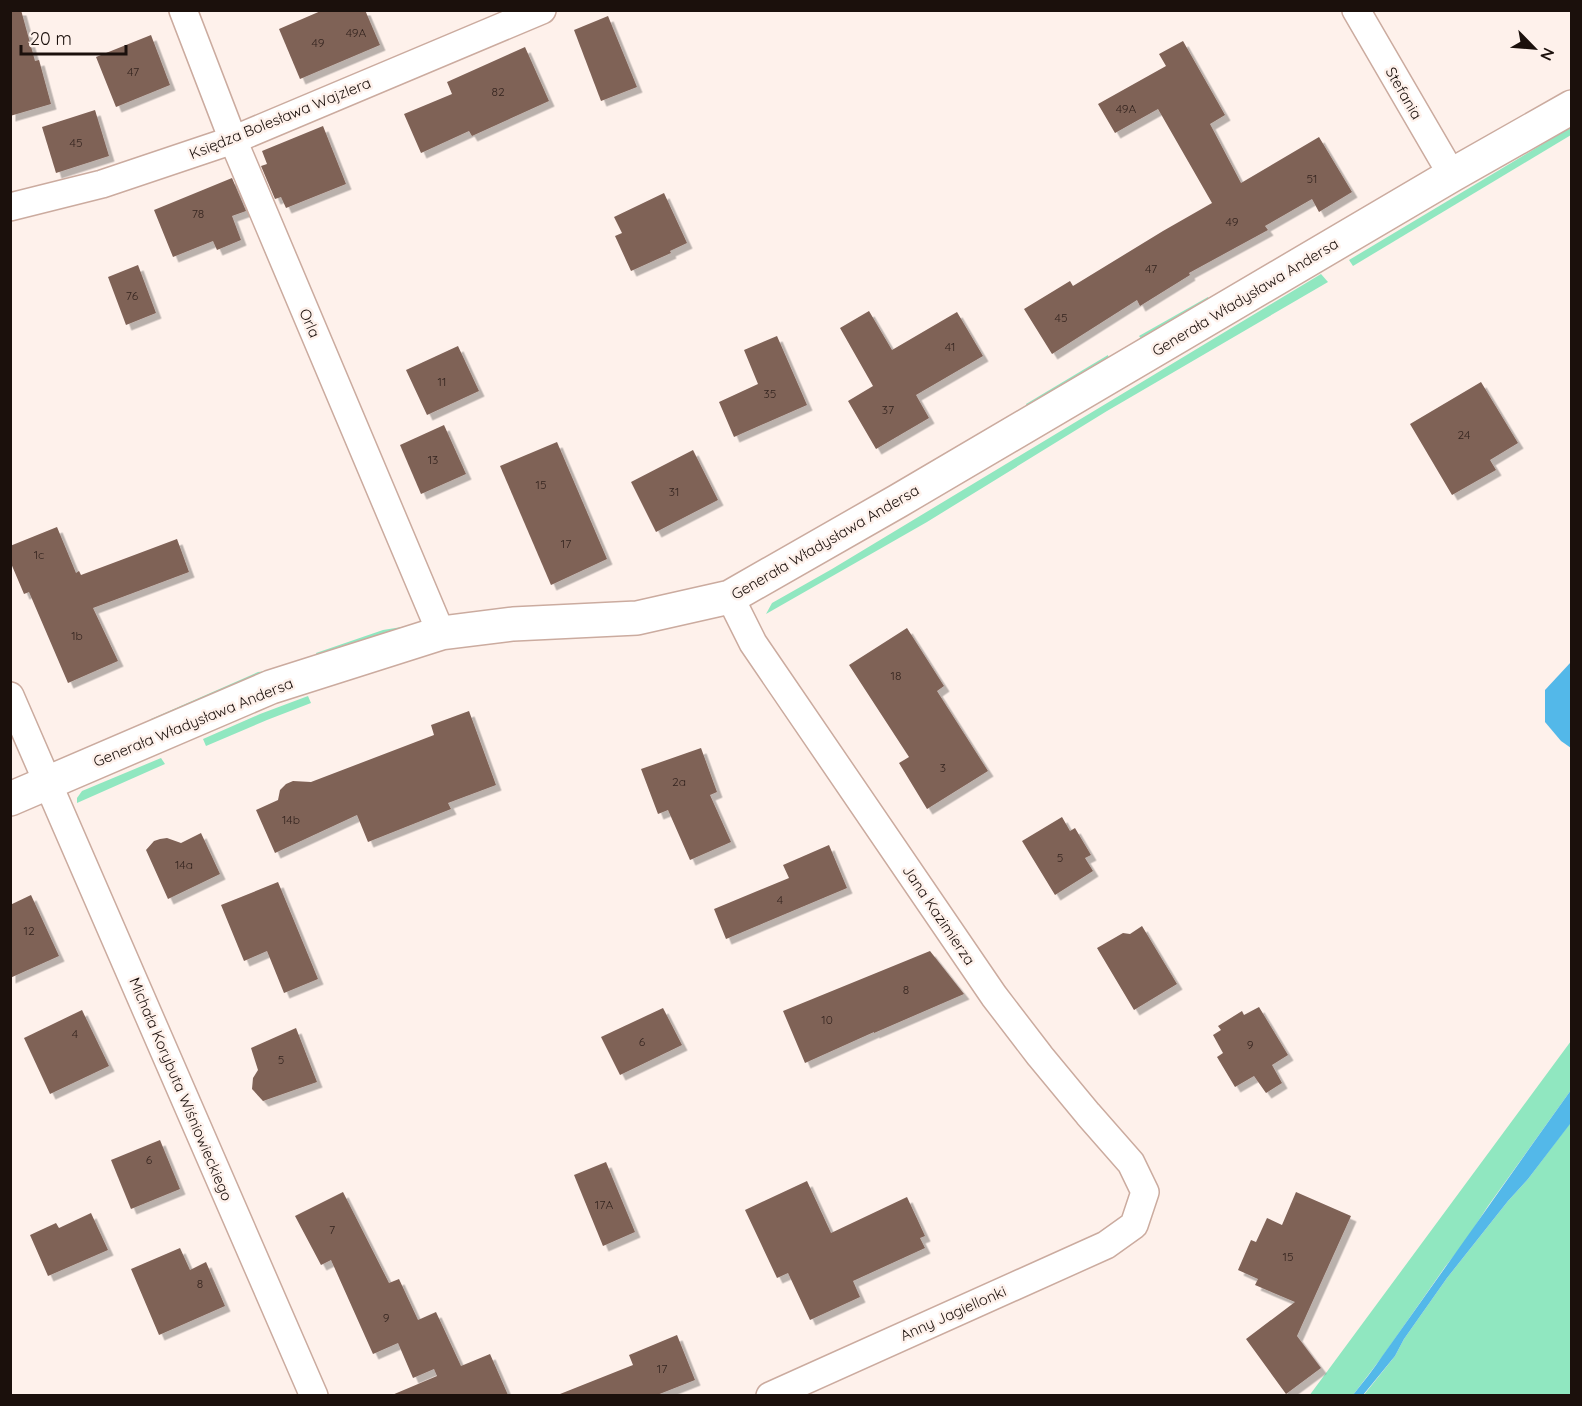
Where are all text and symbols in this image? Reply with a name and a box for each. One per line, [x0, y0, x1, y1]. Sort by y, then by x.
scale bar [21, 18, 126, 56]
north arrow [1504, 18, 1564, 78]
house number: 49A [346, 25, 367, 40]
text: 20 m [30, 27, 72, 50]
house number: 49 [312, 35, 325, 50]
text: N [1536, 45, 1559, 64]
street label: Stefania [1381, 63, 1427, 123]
house number: 47 [127, 64, 139, 79]
street label: Księdza Bolesława Wajzlera [187, 73, 373, 163]
house number: 82 [491, 84, 505, 99]
house number: 49A [1116, 101, 1137, 116]
house number: 45 [70, 135, 82, 150]
house number: 51 [1307, 171, 1317, 186]
house number: 78 [192, 206, 204, 221]
house number: 49 [1226, 214, 1239, 229]
street label: Generała Władysława Andersa [1148, 234, 1342, 360]
house number: 47 [1145, 261, 1157, 276]
house number: 76 [126, 288, 139, 303]
street label: Orla [295, 306, 325, 340]
house number: 45 [1055, 310, 1067, 325]
house number: 41 [945, 339, 955, 354]
house number: 11 [438, 374, 446, 389]
house number: 35 [764, 386, 776, 401]
house number: 37 [882, 402, 894, 417]
house number: 24 [1458, 427, 1470, 442]
house number: 13 [428, 452, 438, 467]
house number: 15 [536, 477, 546, 492]
street label: Generała Władysława Andersa [728, 480, 922, 604]
house number: 31 [669, 484, 679, 499]
house number: 17 [561, 536, 571, 551]
house number: 1c [34, 547, 44, 562]
house number: 1b [71, 628, 83, 643]
house number: 18 [891, 668, 901, 683]
street label: Generała Władysława Andersa [90, 673, 296, 771]
house number: 3 [940, 760, 946, 775]
house number: 2a [672, 774, 686, 789]
house number: 14b [282, 812, 300, 827]
house number: 5 [1057, 850, 1063, 865]
house number: 14a [175, 857, 193, 872]
street label: Jana Kazimierza [899, 861, 979, 969]
house number: 4 [777, 892, 783, 907]
house number: 12 [23, 923, 35, 938]
street label: Michała Korybuta Wiśniowieckiego [125, 974, 237, 1204]
house number: 8 [903, 982, 909, 997]
house number: 10 [821, 1012, 833, 1027]
house number: 4 [72, 1026, 78, 1041]
house number: 6 [639, 1034, 646, 1049]
house number: 9 [1247, 1037, 1254, 1052]
house number: 5 [278, 1052, 284, 1067]
house number: 6 [146, 1152, 153, 1167]
house number: 17A [595, 1197, 613, 1212]
house number: 7 [329, 1222, 335, 1237]
house number: 15 [1283, 1249, 1293, 1264]
house number: 8 [197, 1276, 203, 1291]
street label: Anny Jagiellonki [897, 1281, 1009, 1345]
house number: 9 [383, 1310, 390, 1325]
house number: 17 [657, 1361, 667, 1376]

